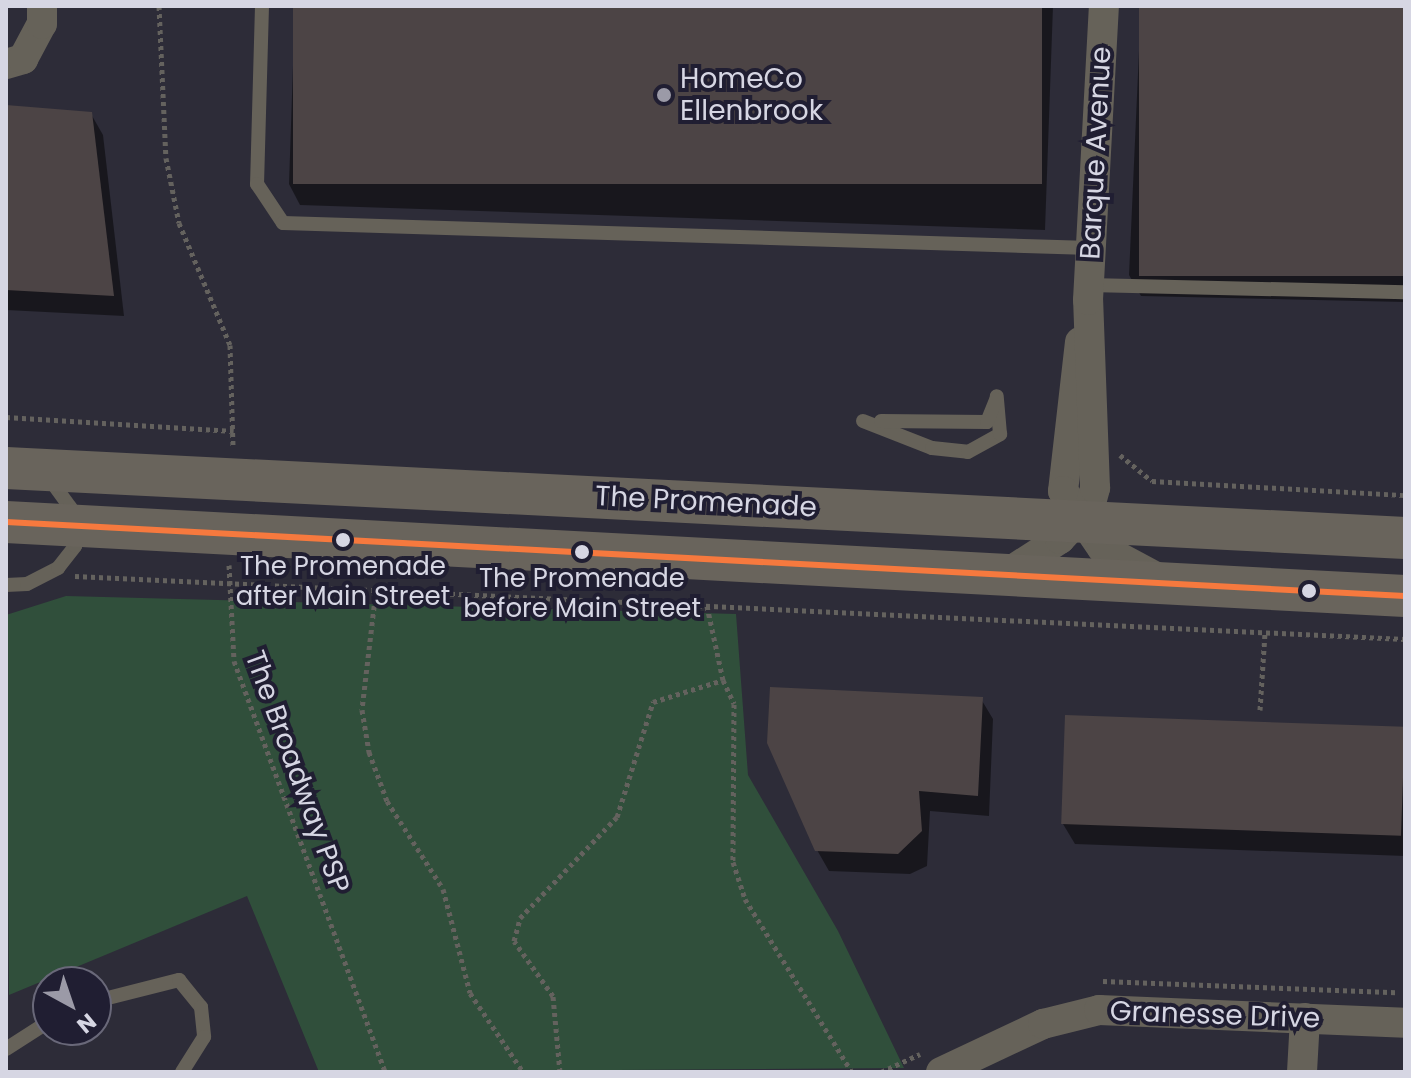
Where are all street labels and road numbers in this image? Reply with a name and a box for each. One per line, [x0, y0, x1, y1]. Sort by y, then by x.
street label: Barque Avenue [1074, 46, 1118, 260]
street label: The Promenade [594, 479, 818, 525]
street label: The Broadway PSP [238, 646, 356, 898]
street label: Granesse Drive [1109, 995, 1321, 1035]

